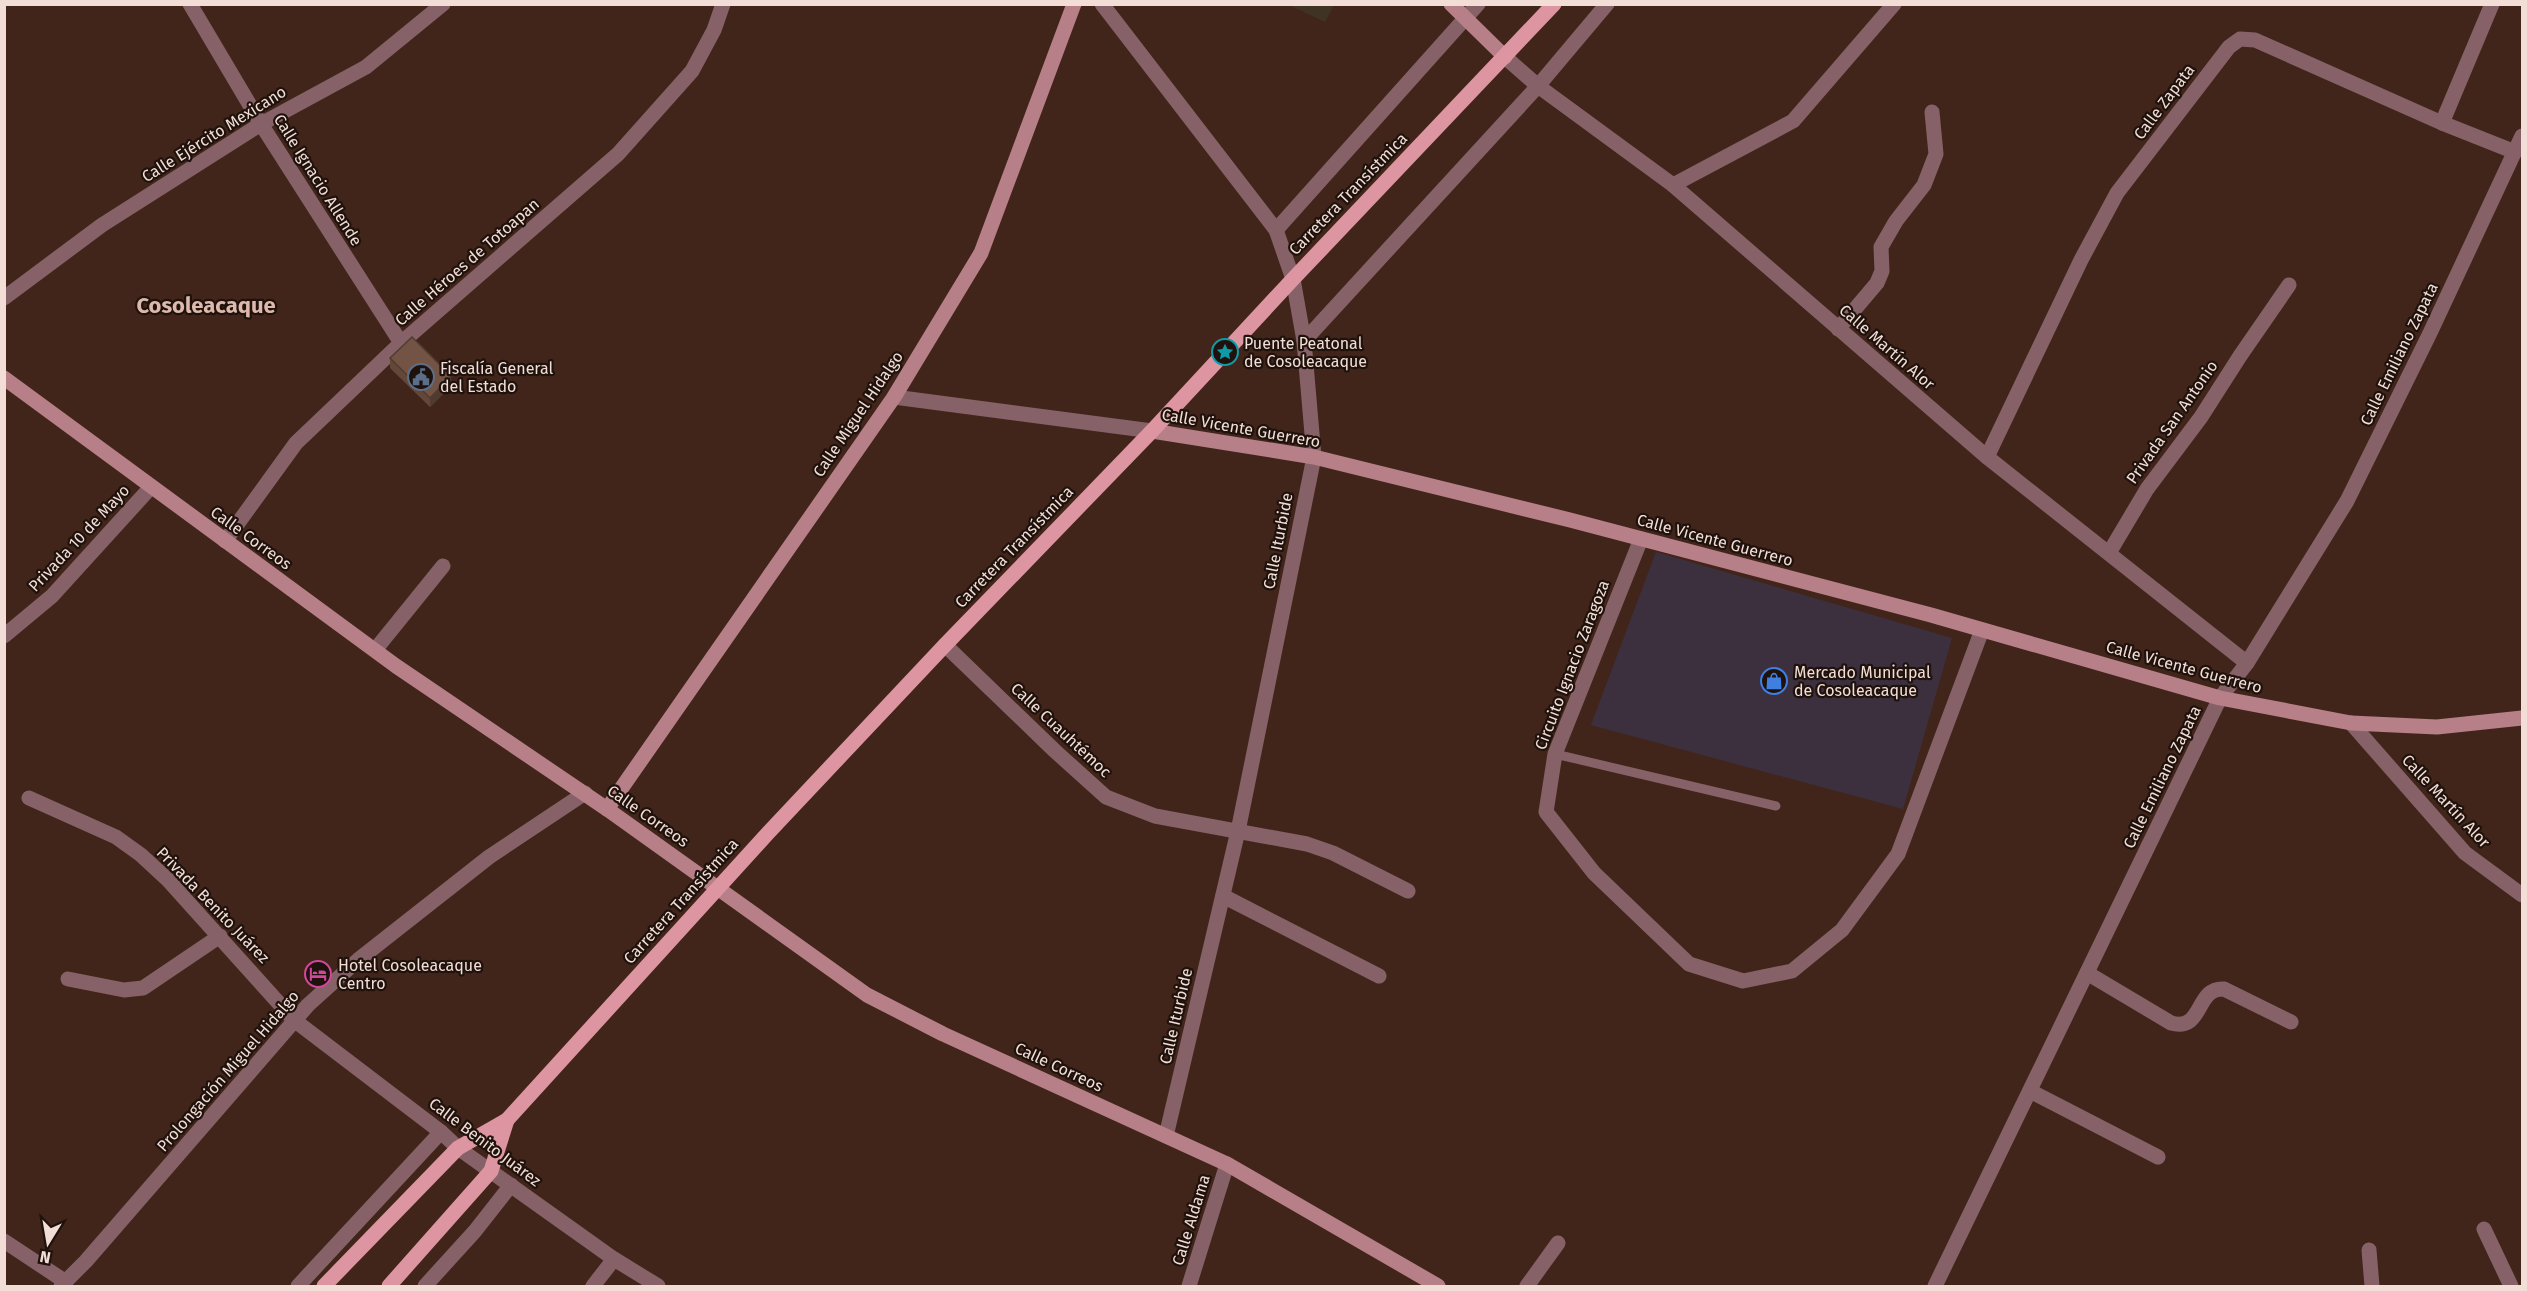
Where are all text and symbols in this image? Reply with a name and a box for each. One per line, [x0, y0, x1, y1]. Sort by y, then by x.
street label: Calle Zapata [2130, 61, 2198, 143]
street label: Calle Ejército Mexicano [138, 82, 290, 186]
street label: Calle Ignacio Allende [270, 111, 366, 249]
street label: Carretera Transístmica [1285, 129, 1411, 259]
street label: Calle Héroes de Totoapan [391, 194, 543, 330]
street label: Calle Emiliano Zapata [2356, 280, 2442, 428]
district label: Cosoleacaque [136, 292, 276, 319]
street label: Calle Martín Alor [1835, 300, 1939, 394]
place label: Puente Peatonal de Cosoleacaque [1244, 334, 1367, 371]
place icon: Puente Peatonal de Cosoleacaque [1210, 337, 1240, 367]
street label: Calle Miguel Hidalgo [809, 348, 907, 480]
street label: Privada San Antonio [2122, 357, 2222, 487]
place label: Fiscalía General del Estado [440, 359, 554, 396]
public building icon: Fiscalía General del Estado [406, 362, 436, 392]
street label: Calle Vicente Guerrero [1160, 405, 1322, 451]
street label: Privada 10 de Mayo [25, 481, 133, 595]
street label: Carretera Transístmica [951, 482, 1077, 612]
street label: Calle Iturbide [1259, 491, 1297, 591]
street label: Calle Correos [207, 502, 295, 574]
street label: Calle Vicente Guerrero [1635, 510, 1795, 570]
street label: Circuito Ignacio Zaragoza [1531, 577, 1613, 753]
street label: Calle Vicente Guerrero [2104, 637, 2264, 697]
place label: Mercado Municipal de Cosoleacaque [1794, 663, 1931, 700]
shop icon: Mercado Municipal de Cosoleacaque [1759, 666, 1789, 696]
street label: Calle Cuauhtémoc [1007, 679, 1115, 782]
street label: Calle Emiliano Zapata [2119, 703, 2205, 851]
street label: Calle Martín Alor [2398, 751, 2494, 852]
street label: Calle Correos [604, 781, 692, 851]
street label: Carretera Transístmica [620, 834, 742, 968]
street label: Privada Benito Juárez [153, 843, 273, 967]
place label: Hotel Cosoleacaque Centro [338, 956, 482, 993]
hotel icon: Hotel Cosoleacaque Centro [303, 959, 333, 989]
street label: Calle Iturbide [1156, 966, 1196, 1066]
street label: Prolongación Miguel Hidalgo [153, 987, 303, 1155]
street label: Calle Correos [1012, 1038, 1106, 1096]
street label: Calle Benito Juárez [425, 1094, 545, 1190]
street label: Calle Aldama [1168, 1172, 1214, 1268]
north arrow [18, 1213, 78, 1273]
text: N [38, 1247, 52, 1268]

